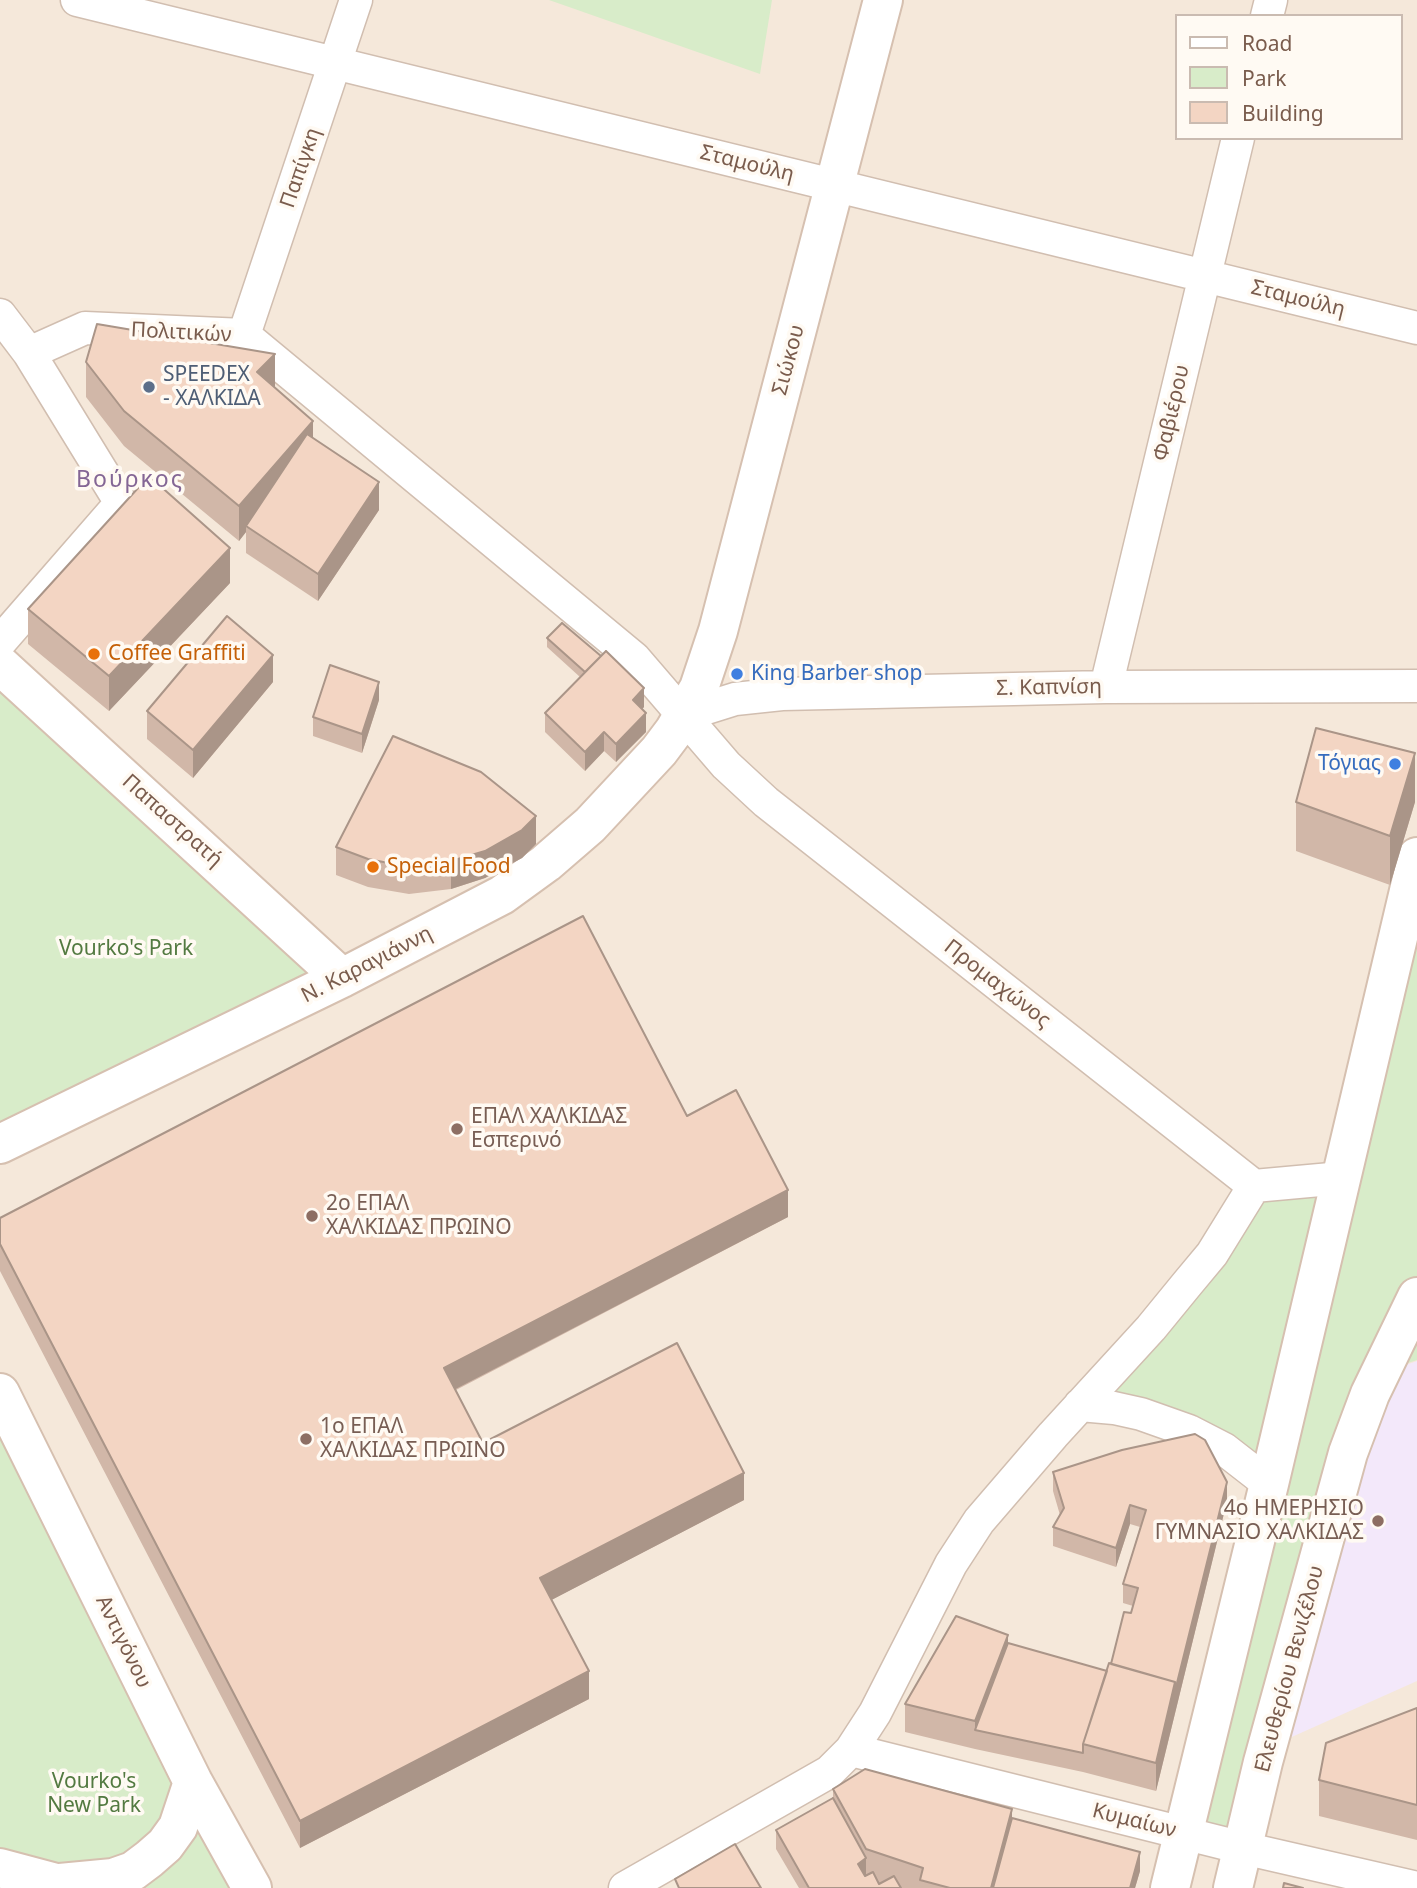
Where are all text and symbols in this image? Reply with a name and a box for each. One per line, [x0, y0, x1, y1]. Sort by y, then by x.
legend [1176, 14, 1403, 140]
text: Road [1242, 29, 1292, 57]
text: Park [1242, 64, 1286, 92]
text: Building [1242, 99, 1324, 127]
street label: Παπίγκη [276, 125, 326, 211]
street label: Σταμούλη [697, 140, 797, 188]
street label: Σταμούλη [1248, 275, 1348, 323]
street label: Πολιτικών [130, 318, 232, 348]
street label: Σιώκου [768, 322, 810, 398]
place label: SPEEDEX - ΧΑΛΚΙΔΑ [163, 362, 261, 412]
street label: Φαβιέρου [1149, 362, 1195, 464]
marker: SPEEDEX - ΧΑΛΚΙΔΑ [141, 379, 157, 395]
district label: Βούρκος [77, 466, 183, 494]
place label: Coffee Graffiti [108, 641, 246, 667]
marker: Coffee Graffiti [86, 646, 102, 662]
place label: King Barber shop [751, 661, 922, 687]
marker: King Barber shop [729, 666, 745, 682]
street label: Σ. Καπνίση [996, 674, 1102, 702]
place label: Τόγιας [1318, 751, 1381, 777]
marker: Τόγιας [1387, 756, 1403, 772]
street label: Παπαστρατή [117, 769, 227, 873]
place label: Special Food [387, 854, 511, 880]
marker: Special Food [365, 859, 381, 875]
street label: Ν. Καραγιάννη [297, 921, 437, 1009]
street label: Προμαχώνος [939, 935, 1055, 1033]
park label: Vourko's Park [59, 936, 193, 962]
place label: ΕΠΑΛ ΧΑΛΚΙΔΑΣ Εσπερινό [471, 1104, 627, 1154]
marker: ΕΠΑΛ ΧΑΛΚΙΔΑΣ Εσπερινό [449, 1121, 465, 1137]
place label: 2ο ΕΠΑΛ ΧΑΛΚΙΔΑΣ ΠΡΩΙΝΟ [326, 1191, 512, 1241]
marker: 2ο ΕΠΑΛ ΧΑΛΚΙΔΑΣ ΠΡΩΙΝΟ [304, 1208, 320, 1224]
place label: 1ο ΕΠΑΛ ΧΑΛΚΙΔΑΣ ΠΡΩΙΝΟ [320, 1414, 506, 1464]
marker: 1ο ΕΠΑΛ ΧΑΛΚΙΔΑΣ ΠΡΩΙΝΟ [298, 1431, 314, 1447]
place label: 4ο ΗΜΕΡΗΣΙΟ ΓΥΜΝΑΣΙΟ ΧΑΛΚΙΔΑΣ [1155, 1496, 1364, 1546]
marker: 4ο ΗΜΕΡΗΣΙΟ ΓΥΜΝΑΣΙΟ ΧΑΛΚΙΔΑΣ [1370, 1513, 1386, 1529]
street label: Ελευθερίου Βενιζέλου [1250, 1563, 1330, 1775]
street label: Αντιγόνου [90, 1592, 156, 1692]
park label: Vourko's New Park [47, 1769, 141, 1819]
street label: Κυμαίων [1090, 1798, 1178, 1844]

